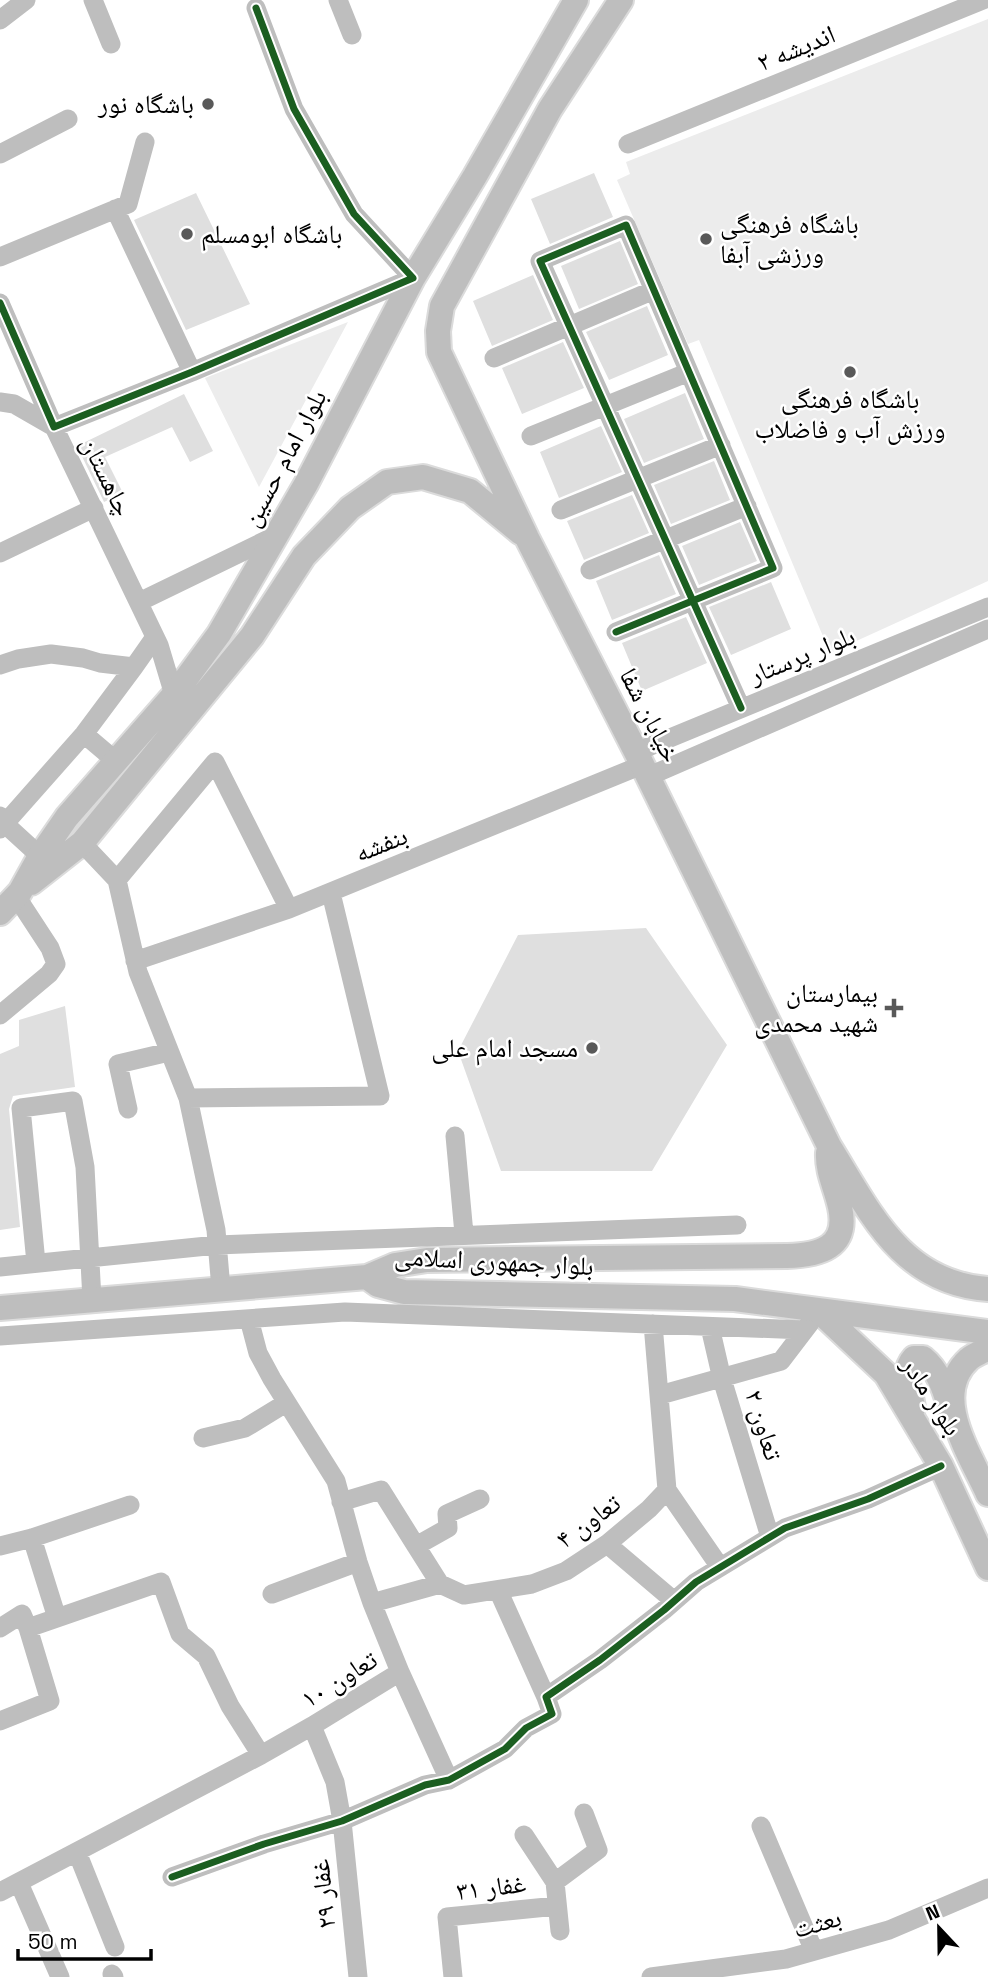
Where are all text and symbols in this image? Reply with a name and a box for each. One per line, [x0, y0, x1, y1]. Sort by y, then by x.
street label: اندیشه ۲ [752, 17, 840, 79]
place label: باشگاه نور [97, 87, 194, 121]
marker: باشگاه نور [200, 96, 216, 112]
place label: باشگاه فرهنگی ورزشی آبفا [720, 207, 859, 271]
place label: باشگاه ابومسلم [201, 217, 342, 251]
marker: باشگاه ابومسلم [179, 226, 195, 242]
marker: باشگاه فرهنگی ورزشی آبفا [698, 231, 714, 247]
marker: باشگاه فرهنگی ورزش آب و فاضلاب [842, 364, 858, 380]
place label: باشگاه فرهنگی ورزش آب و فاضلاب [755, 382, 945, 446]
street label: بلوار امام حسین [234, 383, 335, 533]
street label: چاهستان [73, 430, 141, 522]
street label: بلوار پرستار [743, 618, 860, 692]
street label: خیابان شفا [612, 662, 688, 768]
street label: بنفشه [350, 818, 412, 870]
place label: بیمارستان شهید محمدی [754, 976, 878, 1040]
marker: بیمارستان شهید محمدی [884, 998, 904, 1018]
place label: مسجد امام علی [431, 1031, 578, 1066]
marker: مسجد امام علی [584, 1040, 600, 1056]
street label: بلوار جمهوری اسلامی [393, 1239, 595, 1283]
street label: بلوار مادر [893, 1349, 970, 1442]
street label: تعاون ۲ [737, 1386, 791, 1465]
street label: تعاون ۴ [549, 1486, 627, 1556]
street label: تعاون ۱۰ [294, 1642, 384, 1716]
street label: غفار ۲۹ [302, 1857, 344, 1931]
street label: غفار ۳۱ [454, 1866, 528, 1908]
north arrow [904, 1893, 974, 1963]
text: N [922, 1899, 943, 1927]
street label: بعثت [789, 1900, 845, 1946]
scale bar [18, 1918, 150, 1962]
text: 50 m [28, 1928, 78, 1955]

